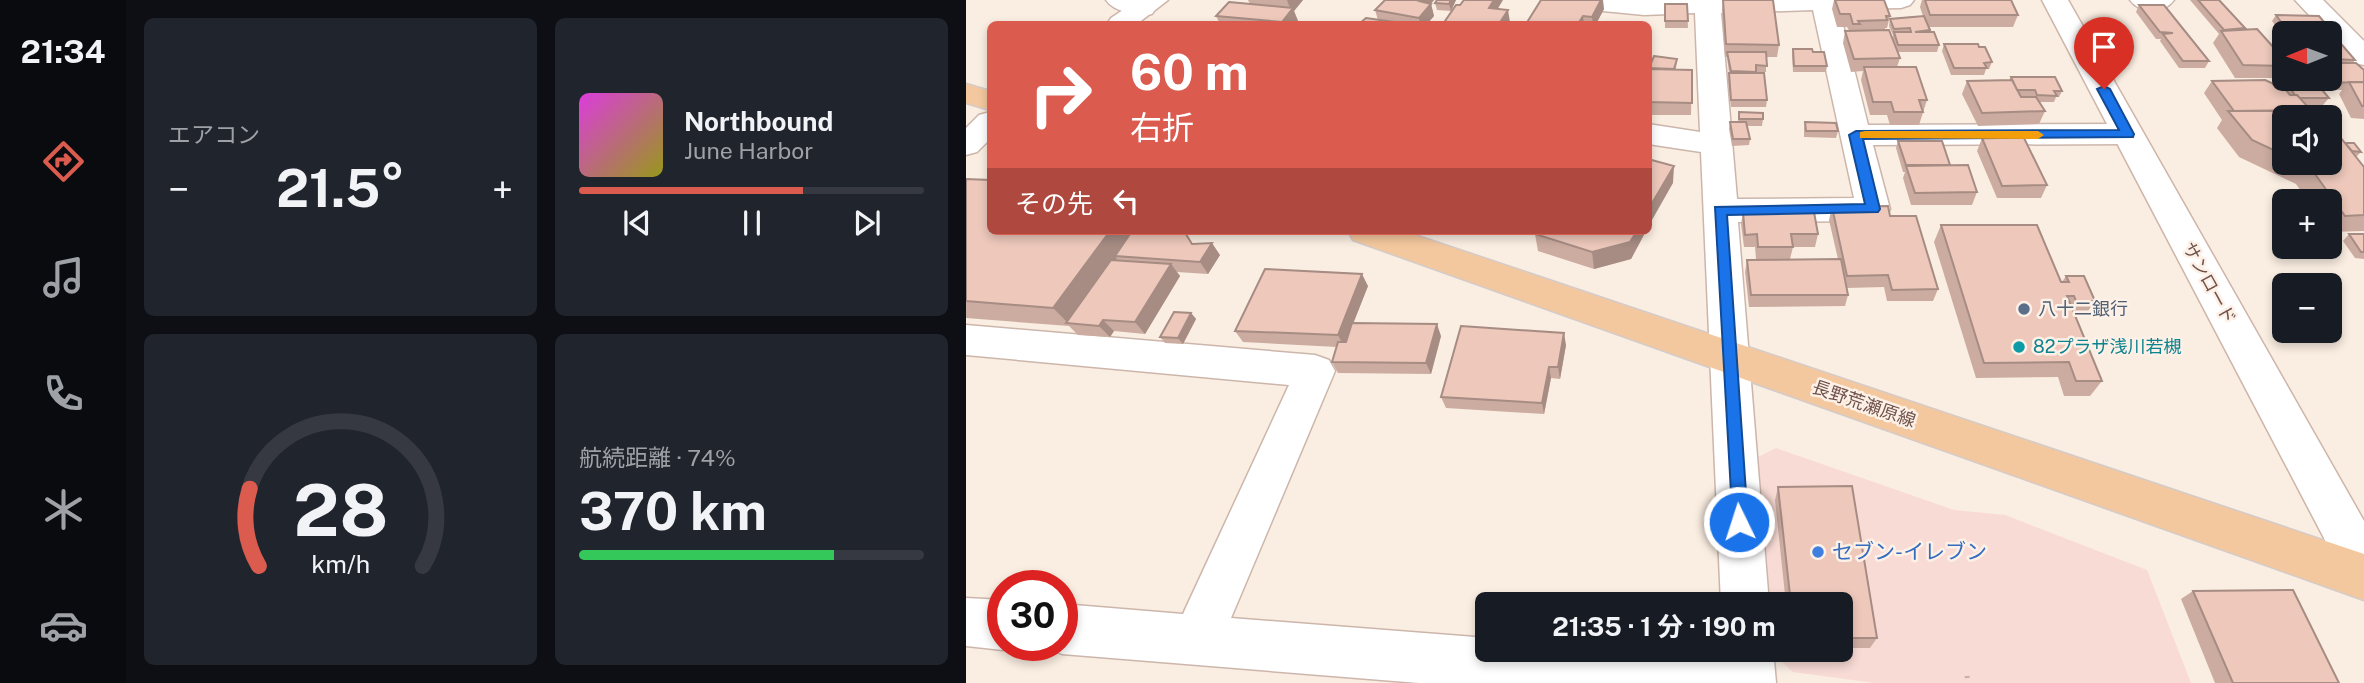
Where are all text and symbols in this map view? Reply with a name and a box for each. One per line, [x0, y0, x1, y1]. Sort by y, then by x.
pin [2074, 17, 2134, 89]
north arrow [2272, 21, 2342, 91]
map controls [2272, 21, 2342, 343]
icon: arrive [2085, 28, 2123, 66]
text: 21:34 [21, 33, 105, 70]
text: 60 m [1130, 43, 1249, 101]
icon: right [1015, 49, 1106, 140]
button: sound [2272, 105, 2342, 175]
text: Northbound [684, 106, 833, 137]
text: 右折 [1130, 109, 1194, 146]
text: エアコン [168, 121, 260, 148]
icon: directions [39, 137, 88, 186]
text: June Harbor [684, 137, 813, 164]
text: 21.5° [276, 158, 405, 219]
text: − [168, 167, 189, 212]
text: + [492, 167, 513, 212]
icon: left [1107, 182, 1145, 220]
text: その先 [1015, 188, 1093, 219]
button: + [2272, 189, 2342, 259]
icon: previous [618, 204, 656, 242]
icon: pause [733, 204, 771, 242]
icon: next [848, 204, 886, 242]
street label: サンロード [2178, 238, 2240, 327]
icon: music [39, 253, 88, 302]
button: − [2272, 273, 2342, 343]
place label: 八十二銀行 [2038, 298, 2128, 319]
marker: 八十二銀行 [2016, 301, 2032, 317]
place label: 82プラザ浅川若槻 [2033, 336, 2181, 357]
marker: 82プラザ浅川若槻 [2011, 339, 2027, 355]
icon: phone [39, 369, 88, 418]
street label: 長野荒瀬原線 [1810, 376, 1919, 431]
text: 航続距離 · 74% [579, 444, 736, 471]
text: 28 [293, 467, 388, 552]
text: 370 km [579, 481, 767, 542]
icon: climate [39, 485, 88, 534]
position arrow [1702, 485, 1776, 559]
place label: セブン-イレブン [1832, 539, 1987, 564]
marker: セブン-イレブン [1810, 544, 1826, 560]
text: km/h [311, 548, 370, 578]
speed limit sign: 30 [987, 570, 1078, 661]
icon: car [39, 601, 88, 650]
text: 21:35 · 1 分 · 190 m [1552, 611, 1776, 642]

